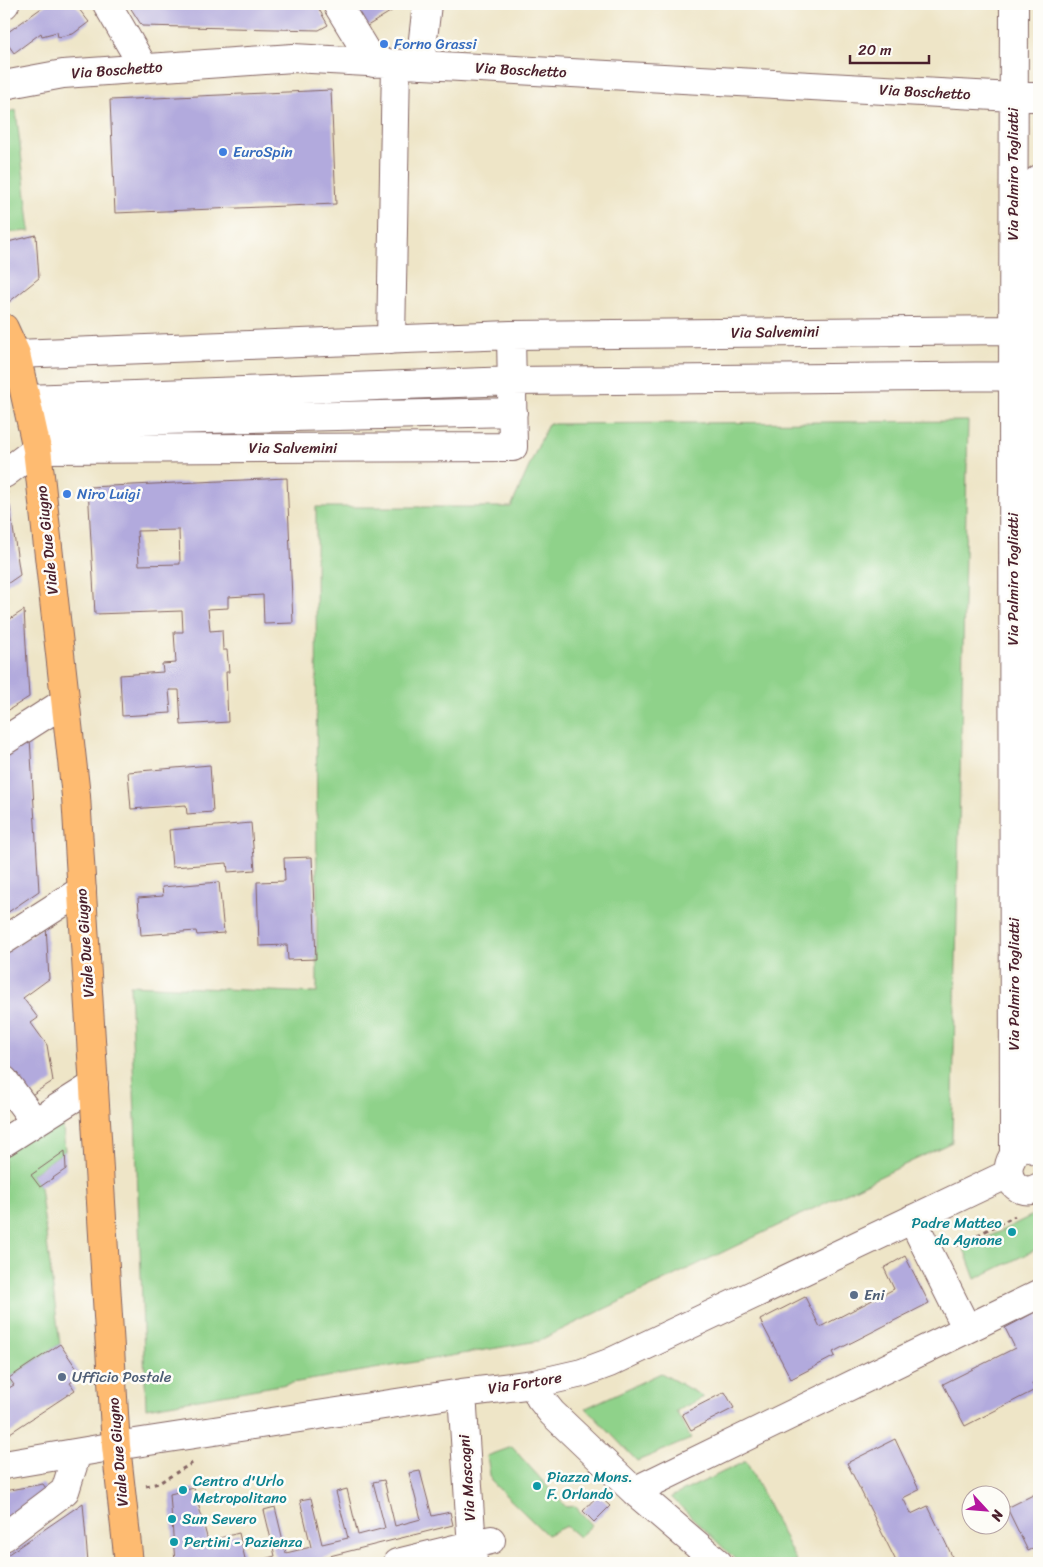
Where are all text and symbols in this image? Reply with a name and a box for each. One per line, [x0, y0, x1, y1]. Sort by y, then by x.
place label: Forno Grassi [394, 31, 477, 57]
scale bar [850, 32, 929, 64]
text: 20 m [858, 37, 892, 63]
marker: Forno Grassi [378, 38, 390, 50]
street label: Via Boschetto [70, 54, 164, 86]
street label: Via Boschetto [475, 55, 568, 85]
street label: Via Boschetto [879, 77, 972, 107]
street label: Via Palmiro Togliatti [1000, 107, 1026, 240]
place label: EuroSpin [233, 139, 293, 165]
marker: EuroSpin [217, 146, 229, 158]
street label: Via Salvemini [731, 318, 820, 346]
street label: Via Salvemini [249, 435, 338, 461]
place label: Niro Luigi [77, 481, 141, 507]
street label: Viale Due Giugno [28, 484, 66, 596]
marker: Niro Luigi [61, 488, 73, 500]
street label: Via Palmiro Togliatti [1000, 512, 1026, 645]
street label: Viale Due Giugno [68, 887, 102, 998]
street label: Via Palmiro Togliatti [1001, 917, 1027, 1050]
place label: Padre Matteo da Agnone [912, 1210, 1002, 1253]
marker: Padre Matteo da Agnone [1006, 1226, 1018, 1238]
place label: Eni [864, 1282, 885, 1308]
marker: Eni [848, 1289, 860, 1301]
place label: Ufficio Postale [72, 1364, 172, 1390]
street label: Via Fortore [486, 1364, 564, 1402]
marker: Ufficio Postale [56, 1371, 68, 1383]
street label: Viale Due Giugno [100, 1396, 136, 1508]
street label: Via Mascagni [451, 1433, 483, 1522]
place label: Piazza Mons. F. Orlando [547, 1464, 633, 1507]
place label: Centro d'Urlo Metropolitano [193, 1468, 287, 1511]
marker: Piazza Mons. F. Orlando [531, 1480, 543, 1492]
marker: Centro d'Urlo Metropolitano [177, 1484, 189, 1496]
north arrow [960, 1484, 1010, 1534]
text: N [984, 1505, 1011, 1526]
place label: Sun Severo [182, 1506, 257, 1532]
marker: Sun Severo [166, 1513, 178, 1525]
place label: Pertini - Pazienza [184, 1529, 303, 1555]
marker: Pertini - Pazienza [168, 1536, 180, 1548]

